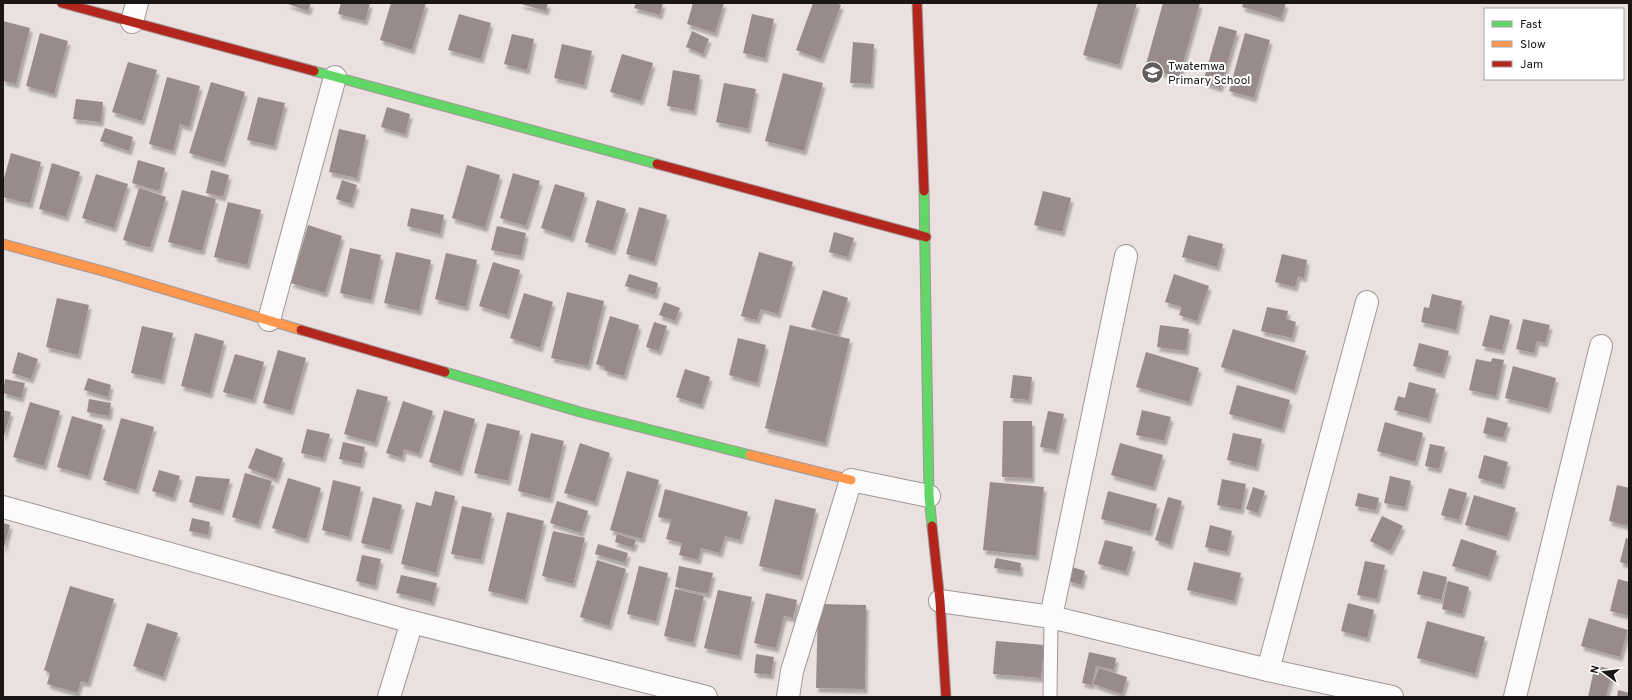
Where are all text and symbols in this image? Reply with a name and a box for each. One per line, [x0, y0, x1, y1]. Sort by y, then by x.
legend [1484, 8, 1624, 80]
text: Fast [1520, 17, 1542, 33]
text: Slow [1520, 37, 1546, 53]
text: Jam [1520, 57, 1543, 73]
place label: Twatemwa Primary School [1168, 59, 1251, 89]
school or university icon: Twatemwa Primary School [1140, 60, 1166, 86]
north arrow [1584, 652, 1624, 692]
text: N [1588, 664, 1603, 675]

